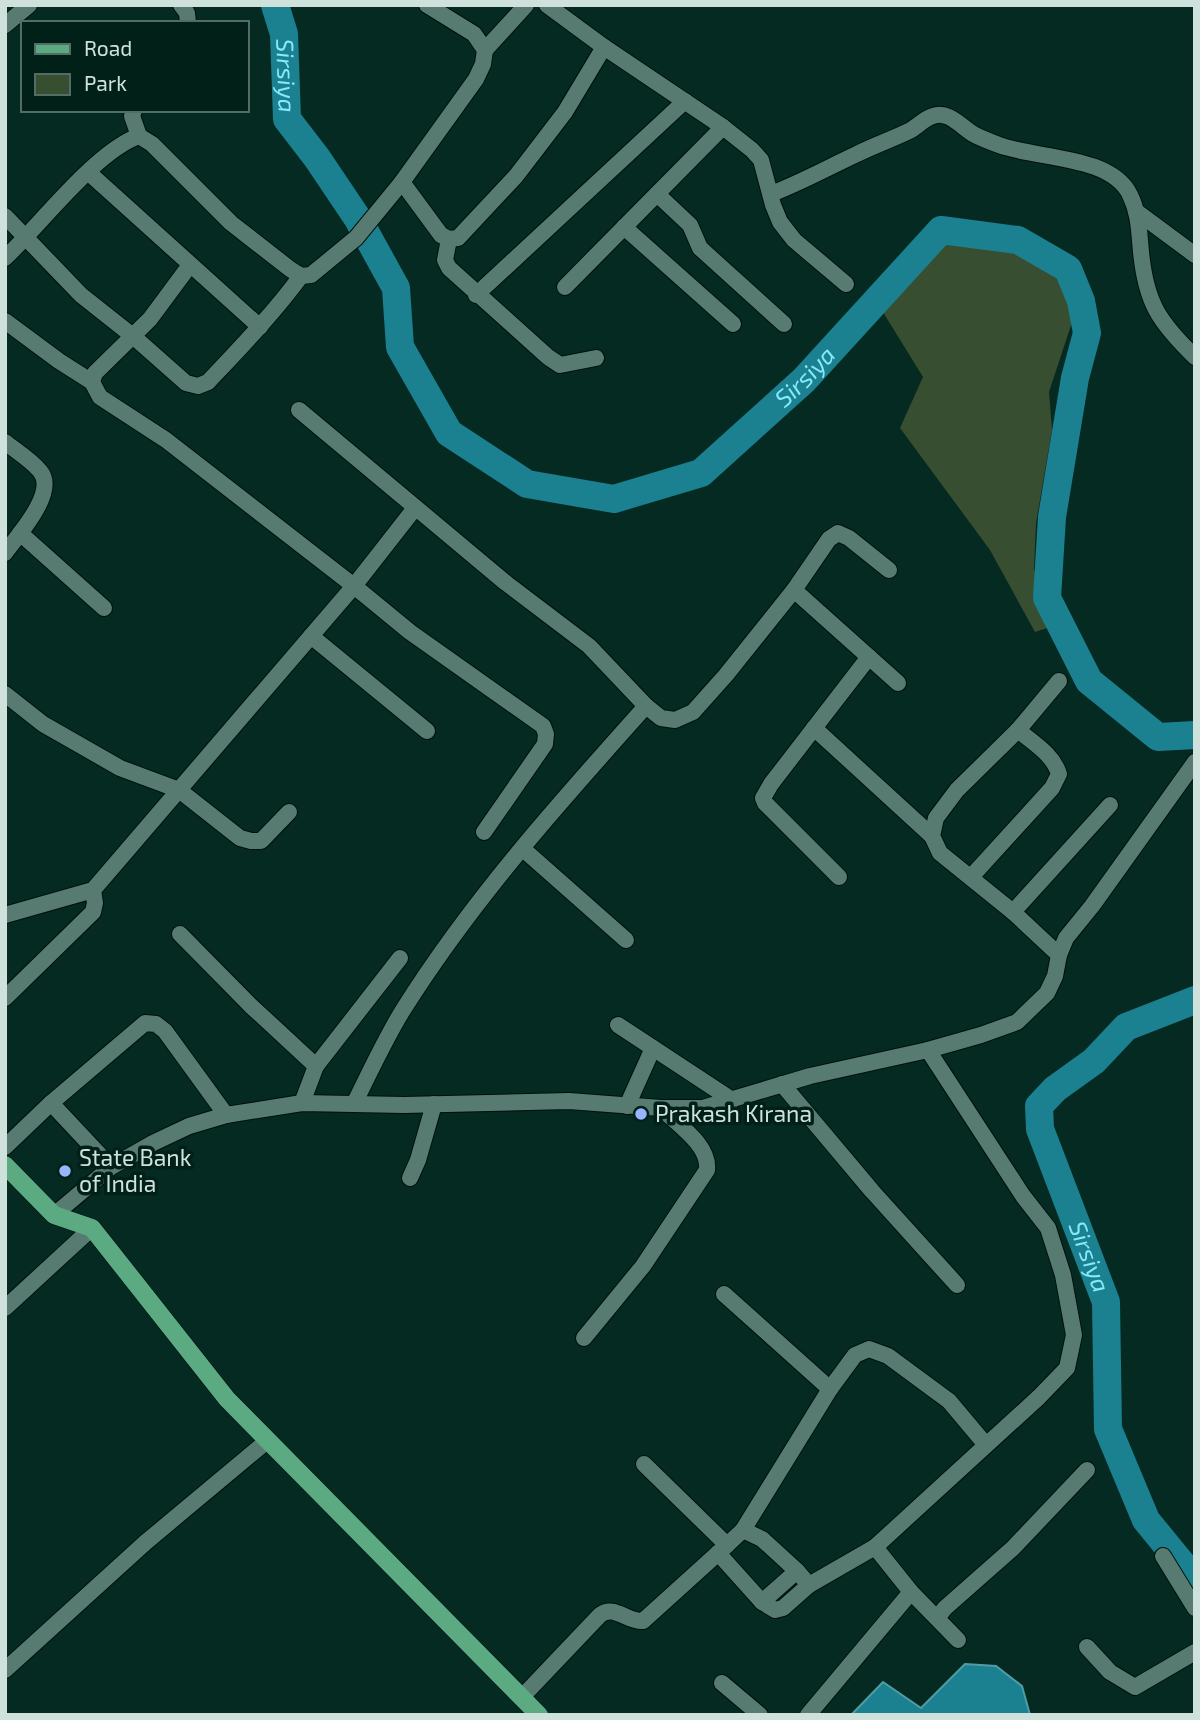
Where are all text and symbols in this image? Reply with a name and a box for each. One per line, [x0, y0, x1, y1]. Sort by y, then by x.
legend [21, 21, 248, 112]
text: Road [84, 35, 132, 60]
water label: Sirsiya [271, 38, 303, 113]
text: Park [84, 70, 127, 95]
water label: Sirsiya [768, 340, 840, 412]
place label: Prakash Kirana [655, 1099, 812, 1127]
marker: Prakash Kirana [633, 1106, 649, 1122]
place label: State Bank of India [79, 1143, 192, 1197]
marker: State Bank of India [57, 1163, 73, 1179]
water label: Sirsiya [1063, 1217, 1117, 1296]

